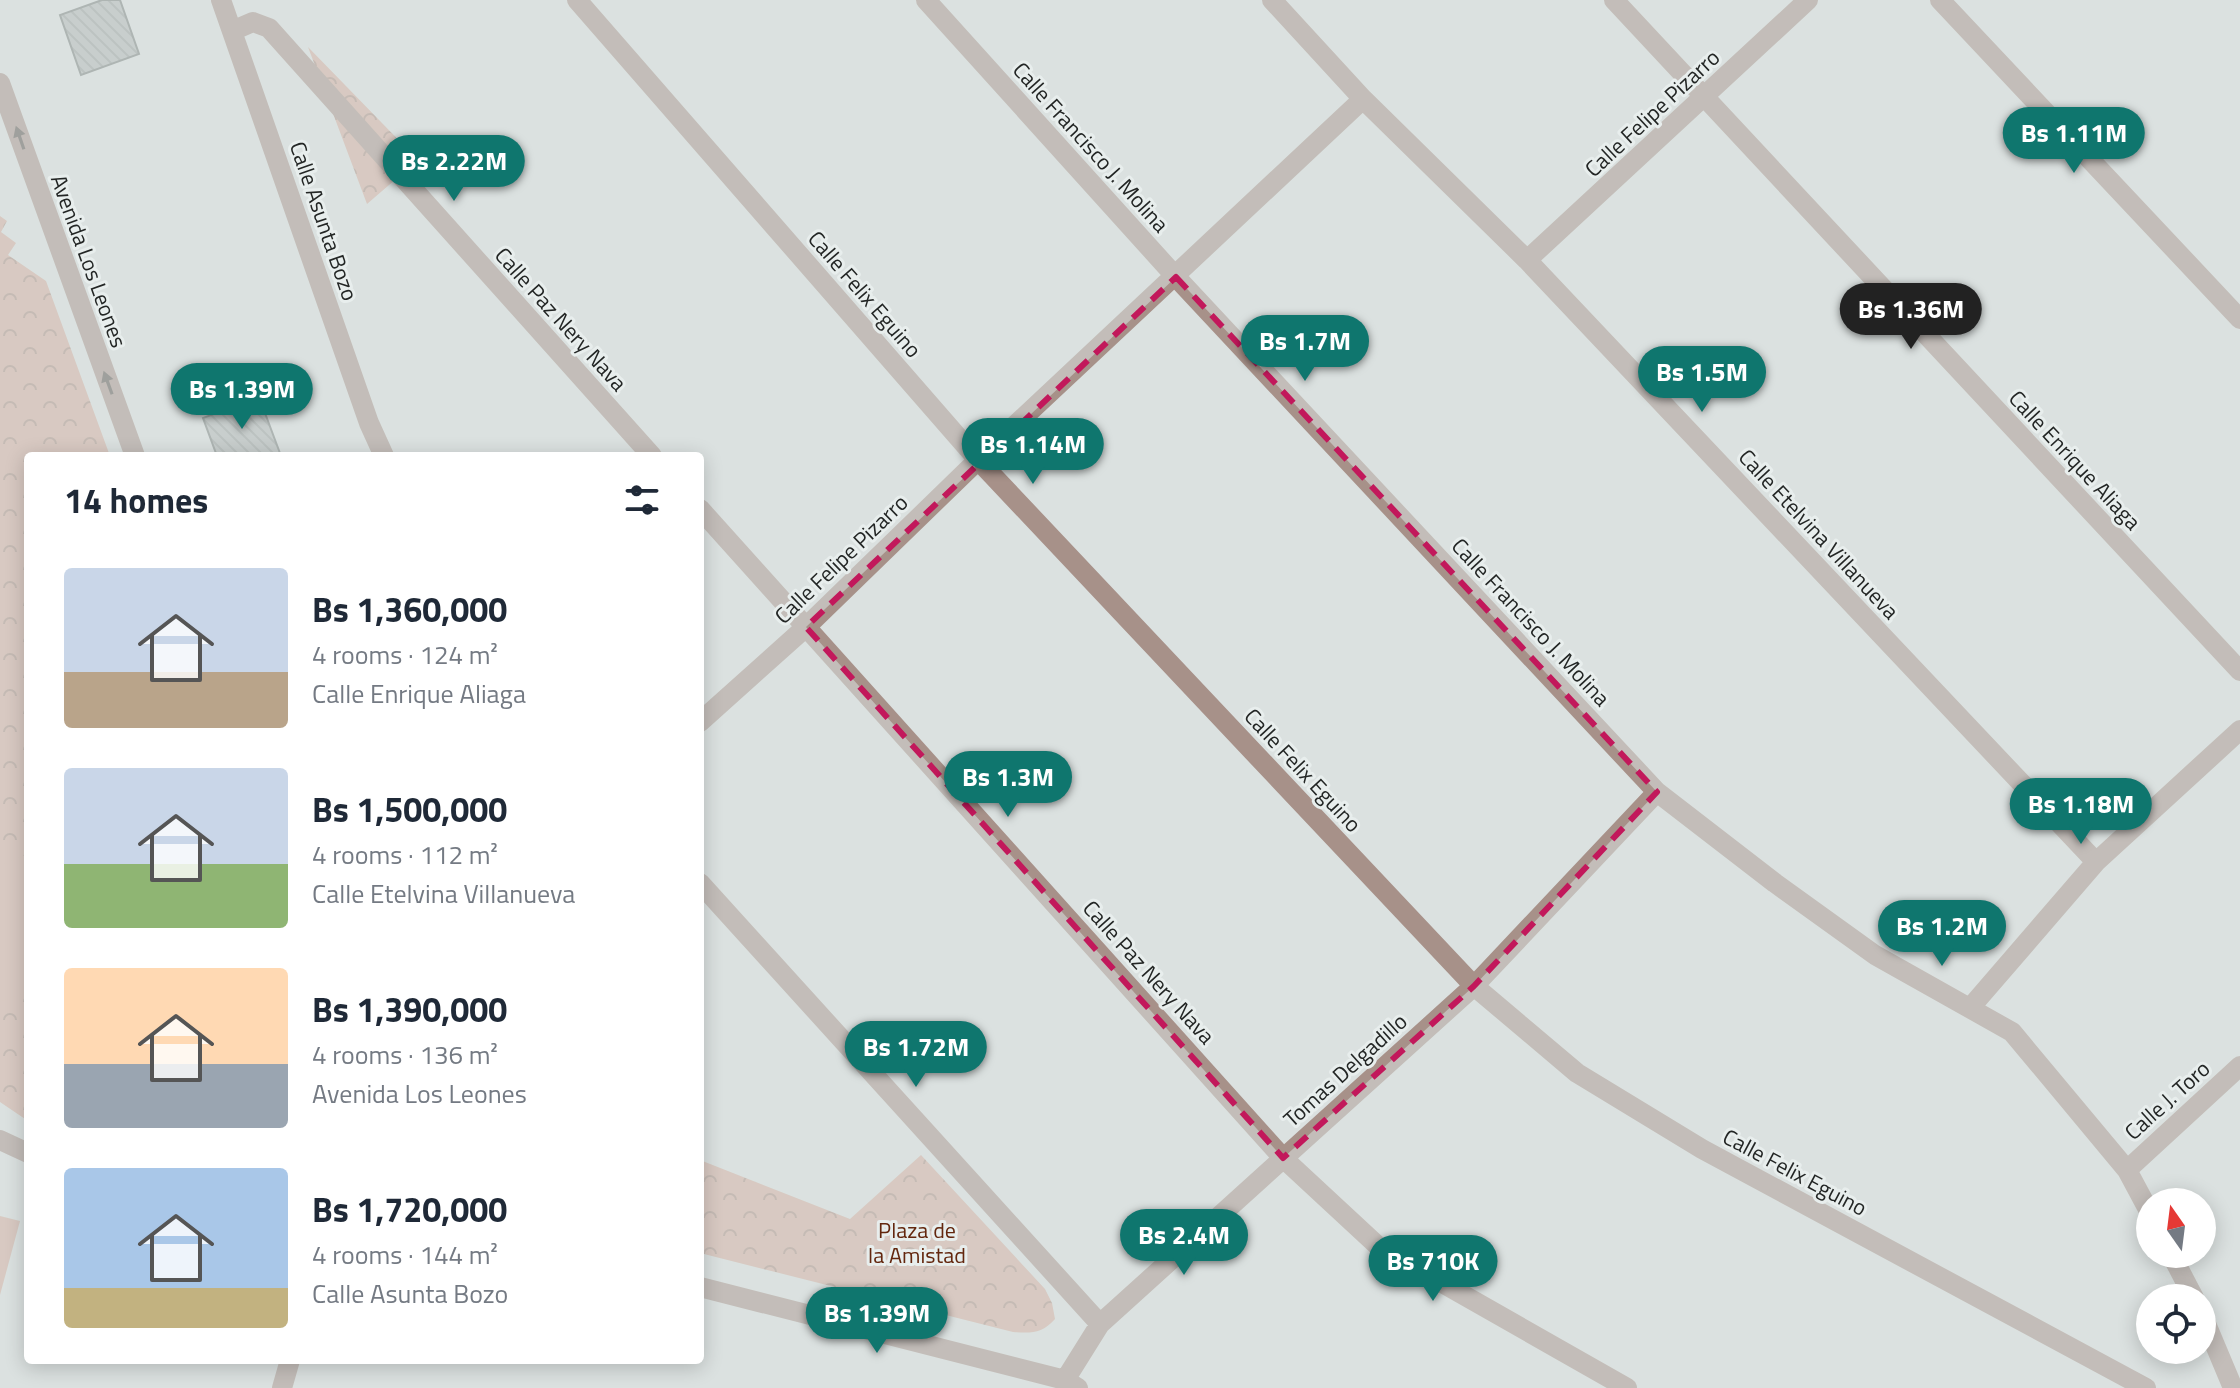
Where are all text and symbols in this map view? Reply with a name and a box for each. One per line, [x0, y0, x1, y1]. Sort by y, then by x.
street label: Calle Felipe Pizarro [1577, 41, 1727, 185]
street label: Calle Francisco J. Molina [1005, 54, 1177, 240]
pin: Bs 1.11M [1991, 107, 2157, 175]
text: Bs 1.11M [2021, 113, 2127, 152]
one-way arrow [13, 126, 25, 150]
pin: Bs 2.22M [371, 135, 537, 203]
street label: Calle Asunta Bozo [281, 137, 367, 305]
text: Bs 2.22M [401, 141, 507, 180]
street label: Avenida Los Leones [42, 170, 136, 352]
street label: Calle Felix Eguino [800, 223, 930, 365]
street label: Calle Paz Nery Nava [487, 239, 635, 399]
pin: Bs 1.36M [1828, 283, 1994, 351]
text: Bs 1.36M [1858, 289, 1964, 328]
pin: Bs 1.7M [1231, 315, 1379, 383]
text: Bs 1.7M [1259, 321, 1351, 360]
pin: Bs 1.5M [1628, 346, 1776, 414]
text: Bs 1.5M [1656, 352, 1748, 391]
pin: Bs 1.39M [159, 363, 325, 431]
text: Bs 1.39M [189, 369, 295, 408]
one-way arrow [101, 371, 114, 395]
street label: Calle Enrique Aliaga [2001, 382, 2149, 538]
pin: Bs 1.14M [950, 418, 1116, 486]
text: Bs 1.14M [980, 424, 1086, 463]
street label: Calle Etelvina Villanueva [1731, 441, 1907, 627]
text: 14 homes [64, 474, 208, 526]
icon: filters [620, 478, 664, 522]
street label: Calle Felipe Pizarro [766, 486, 916, 632]
street label: Calle Francisco J. Molina [1444, 530, 1618, 714]
text: Bs 1,360,000 [312, 583, 507, 635]
icon: home [128, 600, 224, 696]
text: 4 rooms · 124 m² [312, 635, 498, 674]
text: Calle Enrique Aliaga [312, 674, 526, 713]
street label: Calle Felix Eguino [1236, 700, 1370, 840]
pin: Bs 1.3M [934, 751, 1082, 819]
text: Bs 1.3M [962, 757, 1054, 796]
pin: Bs 1.18M [1998, 778, 2164, 846]
text: Bs 1,500,000 [312, 783, 507, 835]
text: Bs 1.18M [2028, 784, 2134, 823]
icon: home [128, 800, 224, 896]
text: 4 rooms · 112 m² [312, 835, 498, 874]
text: Calle Etelvina Villanueva [312, 874, 575, 913]
street label: Calle Paz Nery Nava [1075, 892, 1223, 1052]
pin: Bs 1.2M [1868, 900, 2016, 968]
text: Bs 1.2M [1896, 906, 1988, 945]
text: Bs 1,390,000 [312, 983, 507, 1035]
icon: home [128, 1000, 224, 1096]
street label: Tomas Delgadillo [1275, 1005, 1415, 1135]
pin: Bs 1.72M [833, 1021, 999, 1089]
text: Bs 1.72M [863, 1027, 969, 1066]
text: 4 rooms · 136 m² [312, 1035, 498, 1074]
street label: Calle J. Toro [2117, 1052, 2217, 1148]
text: Avenida Los Leones [312, 1074, 527, 1113]
street label: Calle Felix Eguino [1717, 1120, 1873, 1224]
text: Bs 1,720,000 [312, 1183, 507, 1235]
north arrow [2136, 1188, 2216, 1268]
map controls [2136, 1188, 2216, 1364]
icon: home [128, 1200, 224, 1296]
pin: Bs 2.4M [1110, 1209, 1258, 1277]
park label: Plaza de la Amistad [868, 1213, 966, 1272]
text: Bs 2.4M [1138, 1215, 1230, 1254]
text: 4 rooms · 144 m² [312, 1235, 498, 1274]
pin: Bs 710K [1359, 1235, 1507, 1303]
text: Bs 710K [1387, 1241, 1479, 1280]
text: Calle Asunta Bozo [312, 1274, 508, 1313]
button: locate [2136, 1284, 2216, 1364]
pin: Bs 1.39M [794, 1287, 960, 1355]
text: Bs 1.39M [824, 1293, 930, 1332]

